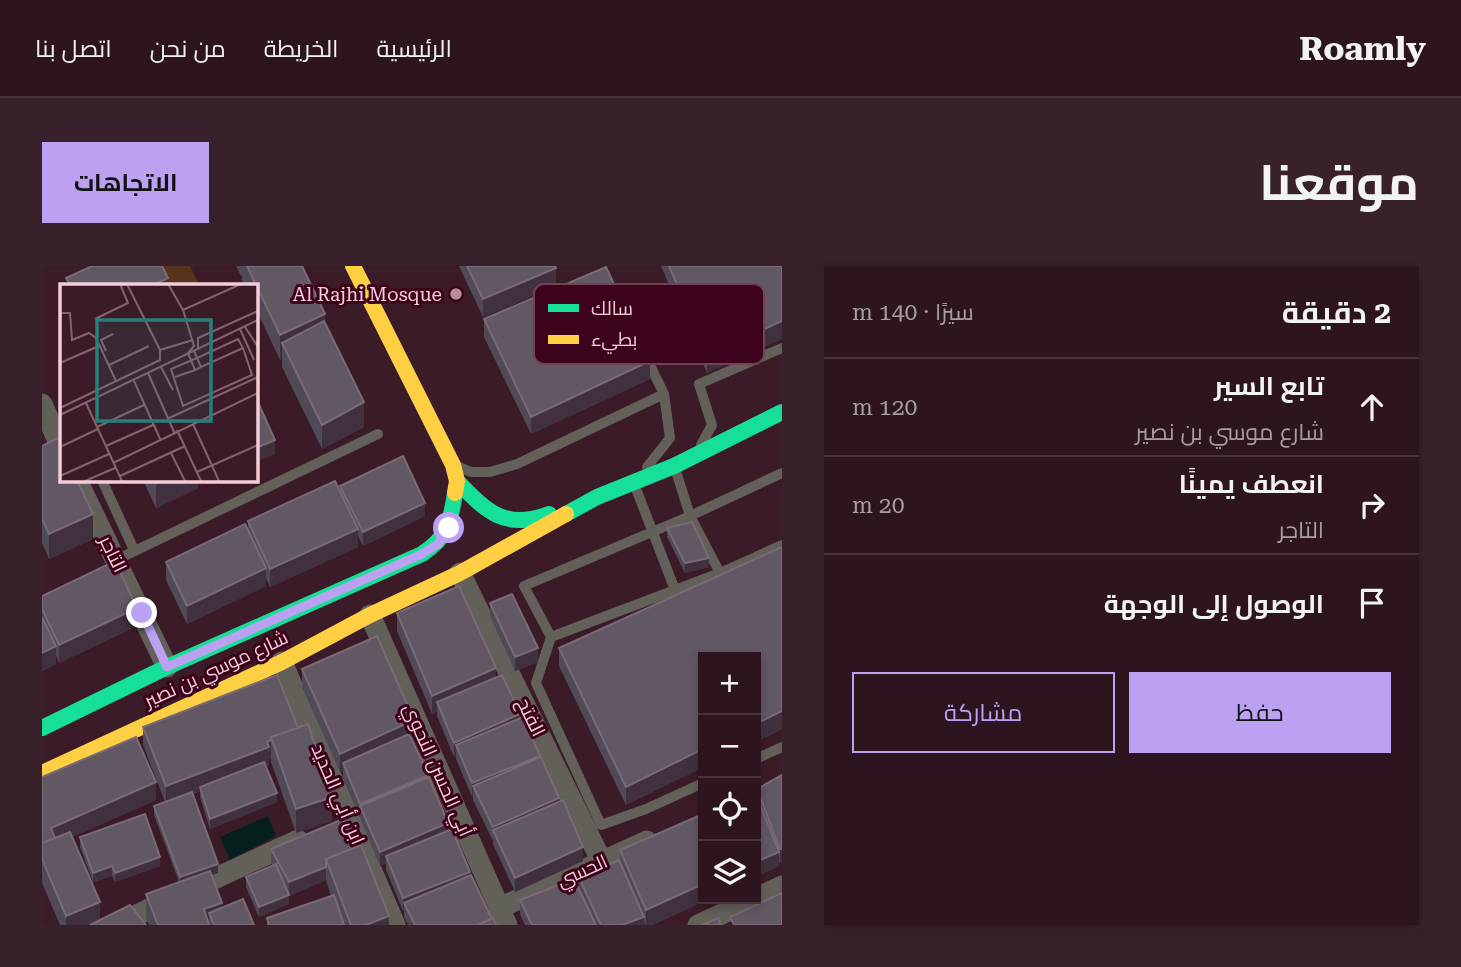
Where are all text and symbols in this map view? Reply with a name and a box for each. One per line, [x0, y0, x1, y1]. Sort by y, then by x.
text: Roamly [1299, 29, 1426, 68]
text: اتصل بنا [35, 35, 112, 63]
text: من نحن [150, 35, 226, 63]
text: الخريطة [264, 35, 339, 63]
text: الرئيسية [377, 35, 452, 63]
button: الاتجاهات [42, 142, 209, 223]
text: موقعنا [1259, 155, 1419, 212]
place label: Al Rajhi Mosque [293, 283, 442, 306]
inset map [60, 284, 257, 481]
legend [534, 284, 764, 364]
marker: Al Rajhi Mosque [448, 286, 464, 302]
text: 2 دقيقة [1282, 295, 1391, 330]
text: سالك [591, 297, 633, 320]
text: سيرًا · 140 m [852, 299, 974, 326]
text: بطيء [591, 328, 637, 354]
text: تابع السير [1214, 371, 1324, 401]
icon: ahead [1353, 388, 1391, 426]
text: 120 m [852, 394, 917, 421]
text: شارع موسي بن نصير [1135, 419, 1324, 446]
text: انعطف يمينًا [1179, 469, 1324, 499]
icon: right [1353, 486, 1391, 524]
text: 20 m [852, 492, 905, 519]
route start [433, 512, 464, 543]
text: التاجر [1278, 517, 1324, 544]
street label: التاجر [94, 531, 132, 576]
icon: arrive [1353, 584, 1391, 622]
text: الوصول إلى الوجهة [1104, 589, 1324, 619]
route end [126, 597, 157, 628]
street label: شارع موسي بن نصير [140, 626, 293, 716]
map controls [698, 652, 761, 904]
button: + [698, 652, 761, 715]
button: مشاركة [852, 672, 1115, 753]
button: حفظ [1129, 672, 1391, 753]
street label: الفتح [510, 694, 550, 741]
street label: أبي الحسن النحوي [396, 700, 478, 841]
button: − [698, 715, 761, 778]
street label: ابن أبي الحديد [304, 740, 370, 849]
button: locate [698, 778, 761, 841]
button: layers [698, 841, 761, 904]
street label: الحسي [553, 850, 612, 895]

